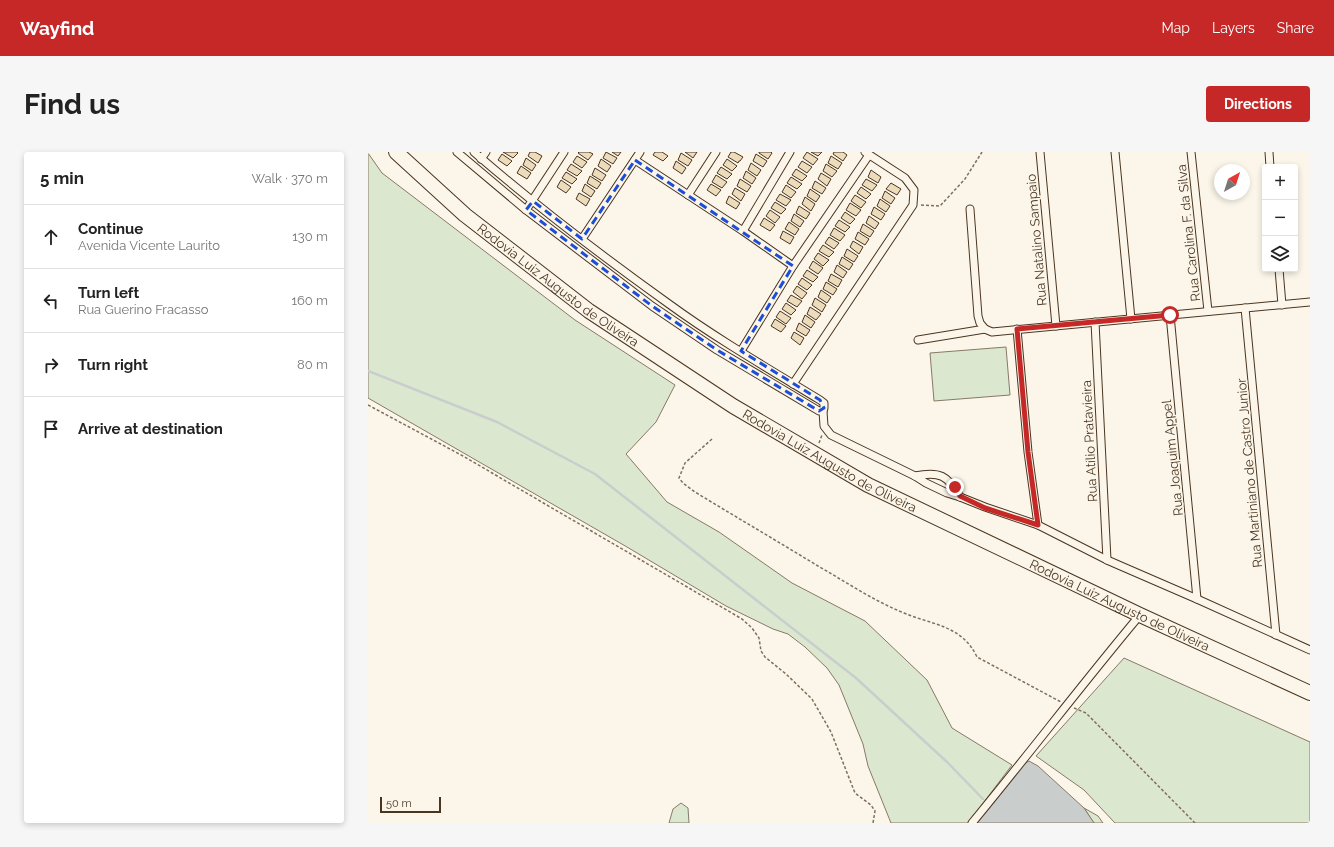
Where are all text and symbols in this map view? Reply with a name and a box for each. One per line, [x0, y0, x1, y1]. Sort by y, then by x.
text: Wayfind [20, 17, 94, 39]
text: Map [1162, 20, 1190, 36]
text: Layers [1212, 20, 1255, 36]
text: Share [1277, 20, 1314, 36]
button: Directions [1206, 86, 1310, 122]
text: Find us [24, 88, 120, 121]
street label: Rua Carolina F. da Silva [1174, 164, 1203, 302]
north arrow [1214, 164, 1250, 200]
map controls [1262, 164, 1298, 272]
button: + [1262, 164, 1298, 200]
text: 5 min [40, 168, 84, 188]
text: Walk · 370 m [251, 171, 328, 186]
street label: Rua Natalino Sampaio [1023, 173, 1050, 307]
button: − [1262, 200, 1298, 236]
text: Continue [78, 220, 143, 238]
street label: Rodovia Luiz Augusto de Oliveira [474, 220, 642, 350]
icon: ahead [40, 226, 62, 248]
text: 130 m [292, 229, 328, 244]
button: layers [1262, 236, 1298, 272]
text: Avenida Vicente Laurito [78, 238, 220, 253]
text: Turn left [78, 284, 139, 302]
icon: left [40, 290, 62, 312]
text: 160 m [291, 293, 328, 308]
text: Rua Guerino Fracasso [78, 302, 209, 317]
route start [1161, 306, 1179, 324]
icon: right [40, 354, 62, 376]
text: Turn right [78, 356, 148, 374]
text: 80 m [297, 357, 328, 372]
street label: Rua Martiniano de Castro Junior [1234, 377, 1265, 568]
street label: Rua Atílio Pratavieira [1079, 380, 1100, 502]
street label: Rua Joaquim Appel [1159, 399, 1186, 517]
street label: Rodovia Luiz Augusto de Oliveira [740, 406, 919, 515]
icon: arrive [40, 418, 62, 440]
text: Arrive at destination [78, 420, 223, 438]
route end [946, 478, 964, 496]
street label: Rodovia Luiz Augusto de Oliveira [1027, 556, 1212, 654]
scale bar [380, 795, 441, 814]
text: 50 m [386, 797, 412, 810]

